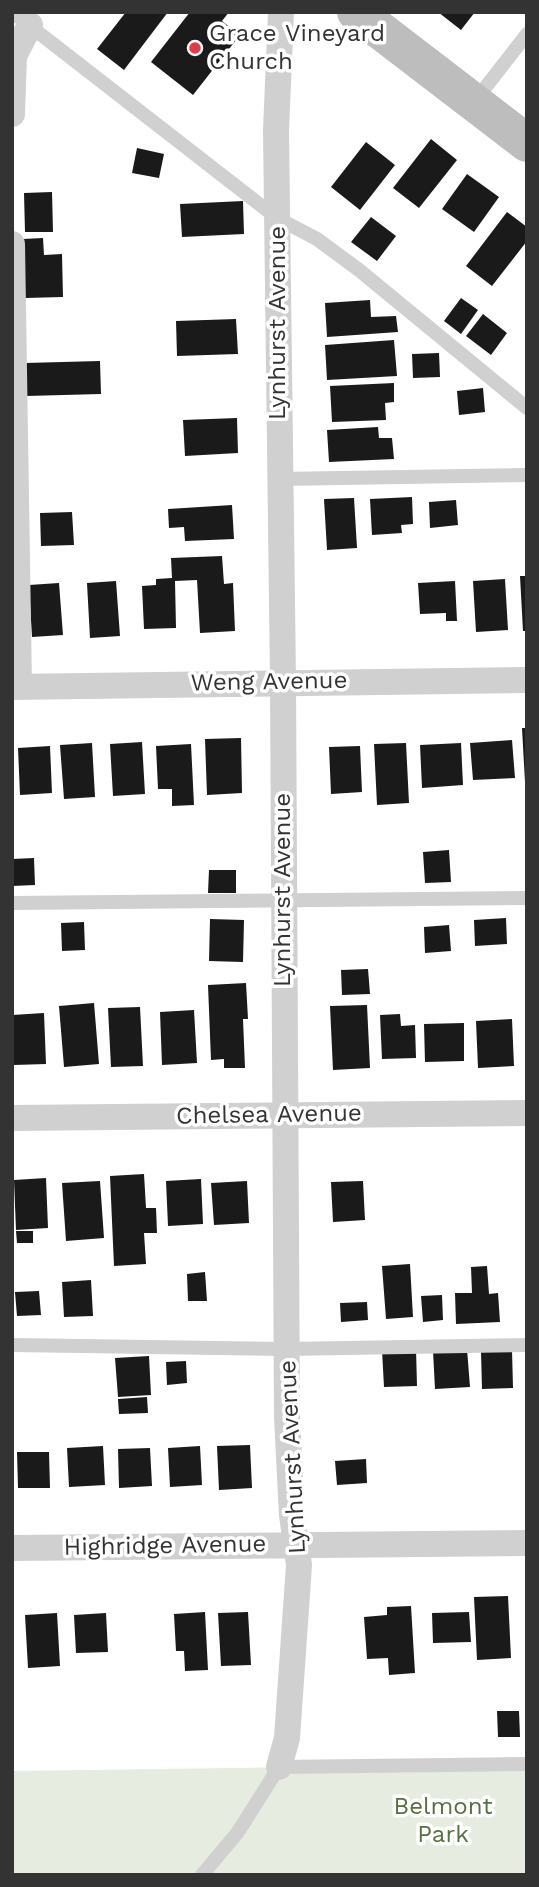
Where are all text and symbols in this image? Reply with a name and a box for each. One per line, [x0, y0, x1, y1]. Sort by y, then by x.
place label: Grace Vineyard Church [209, 20, 385, 76]
marker: Grace Vineyard Church [187, 40, 203, 56]
street label: Lynhurst Avenue [264, 226, 292, 420]
street label: Weng Avenue [190, 666, 348, 698]
street label: Lynhurst Avenue [269, 793, 297, 987]
street label: Chelsea Avenue [176, 1099, 362, 1131]
street label: Lynhurst Avenue [274, 1359, 312, 1555]
street label: Highridge Avenue [63, 1530, 267, 1562]
park label: Belmont Park [394, 1793, 492, 1849]

